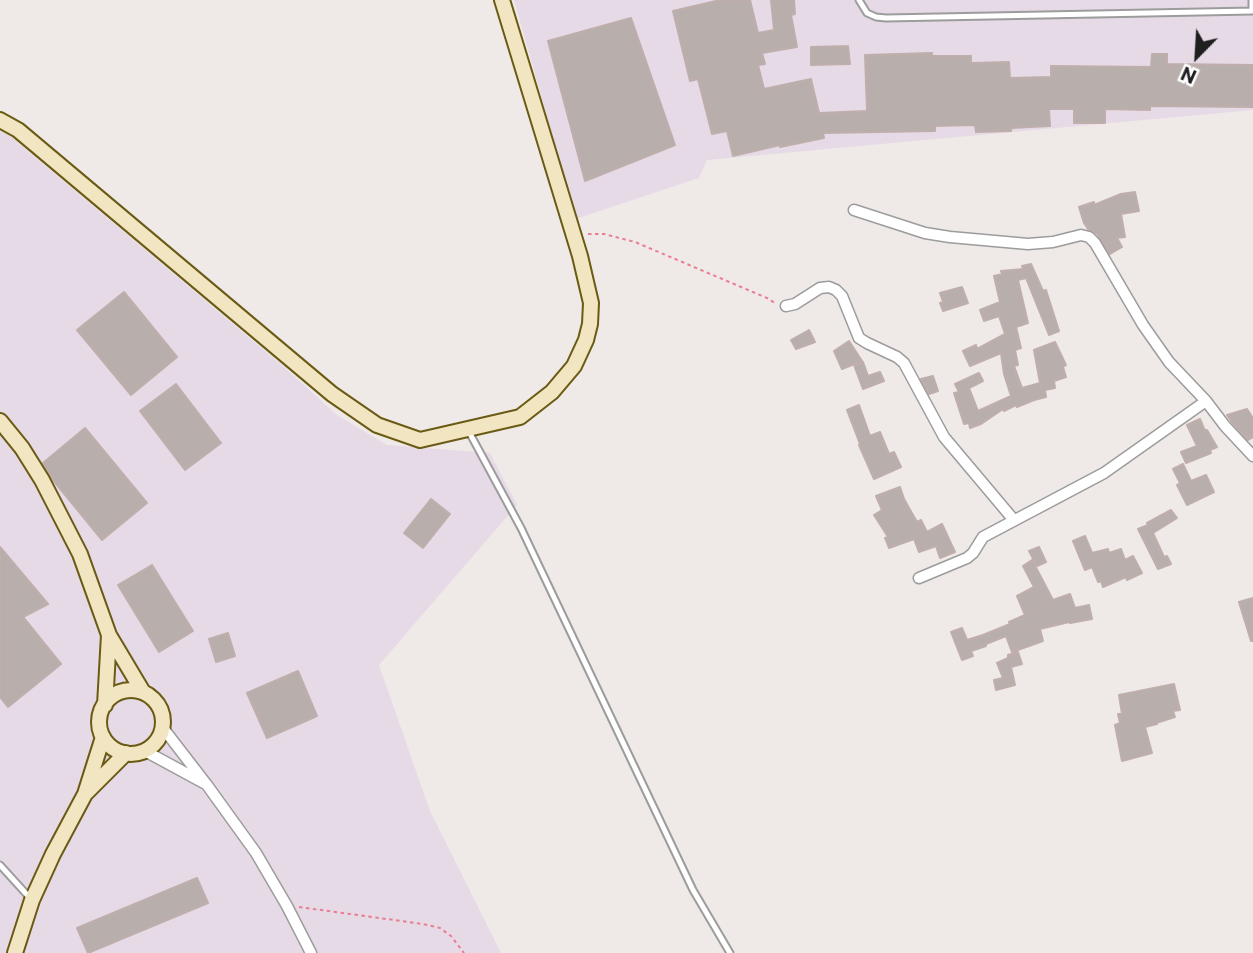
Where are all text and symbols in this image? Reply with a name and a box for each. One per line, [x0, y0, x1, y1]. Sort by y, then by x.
north arrow [1162, 21, 1232, 91]
text: N [1177, 62, 1199, 89]

